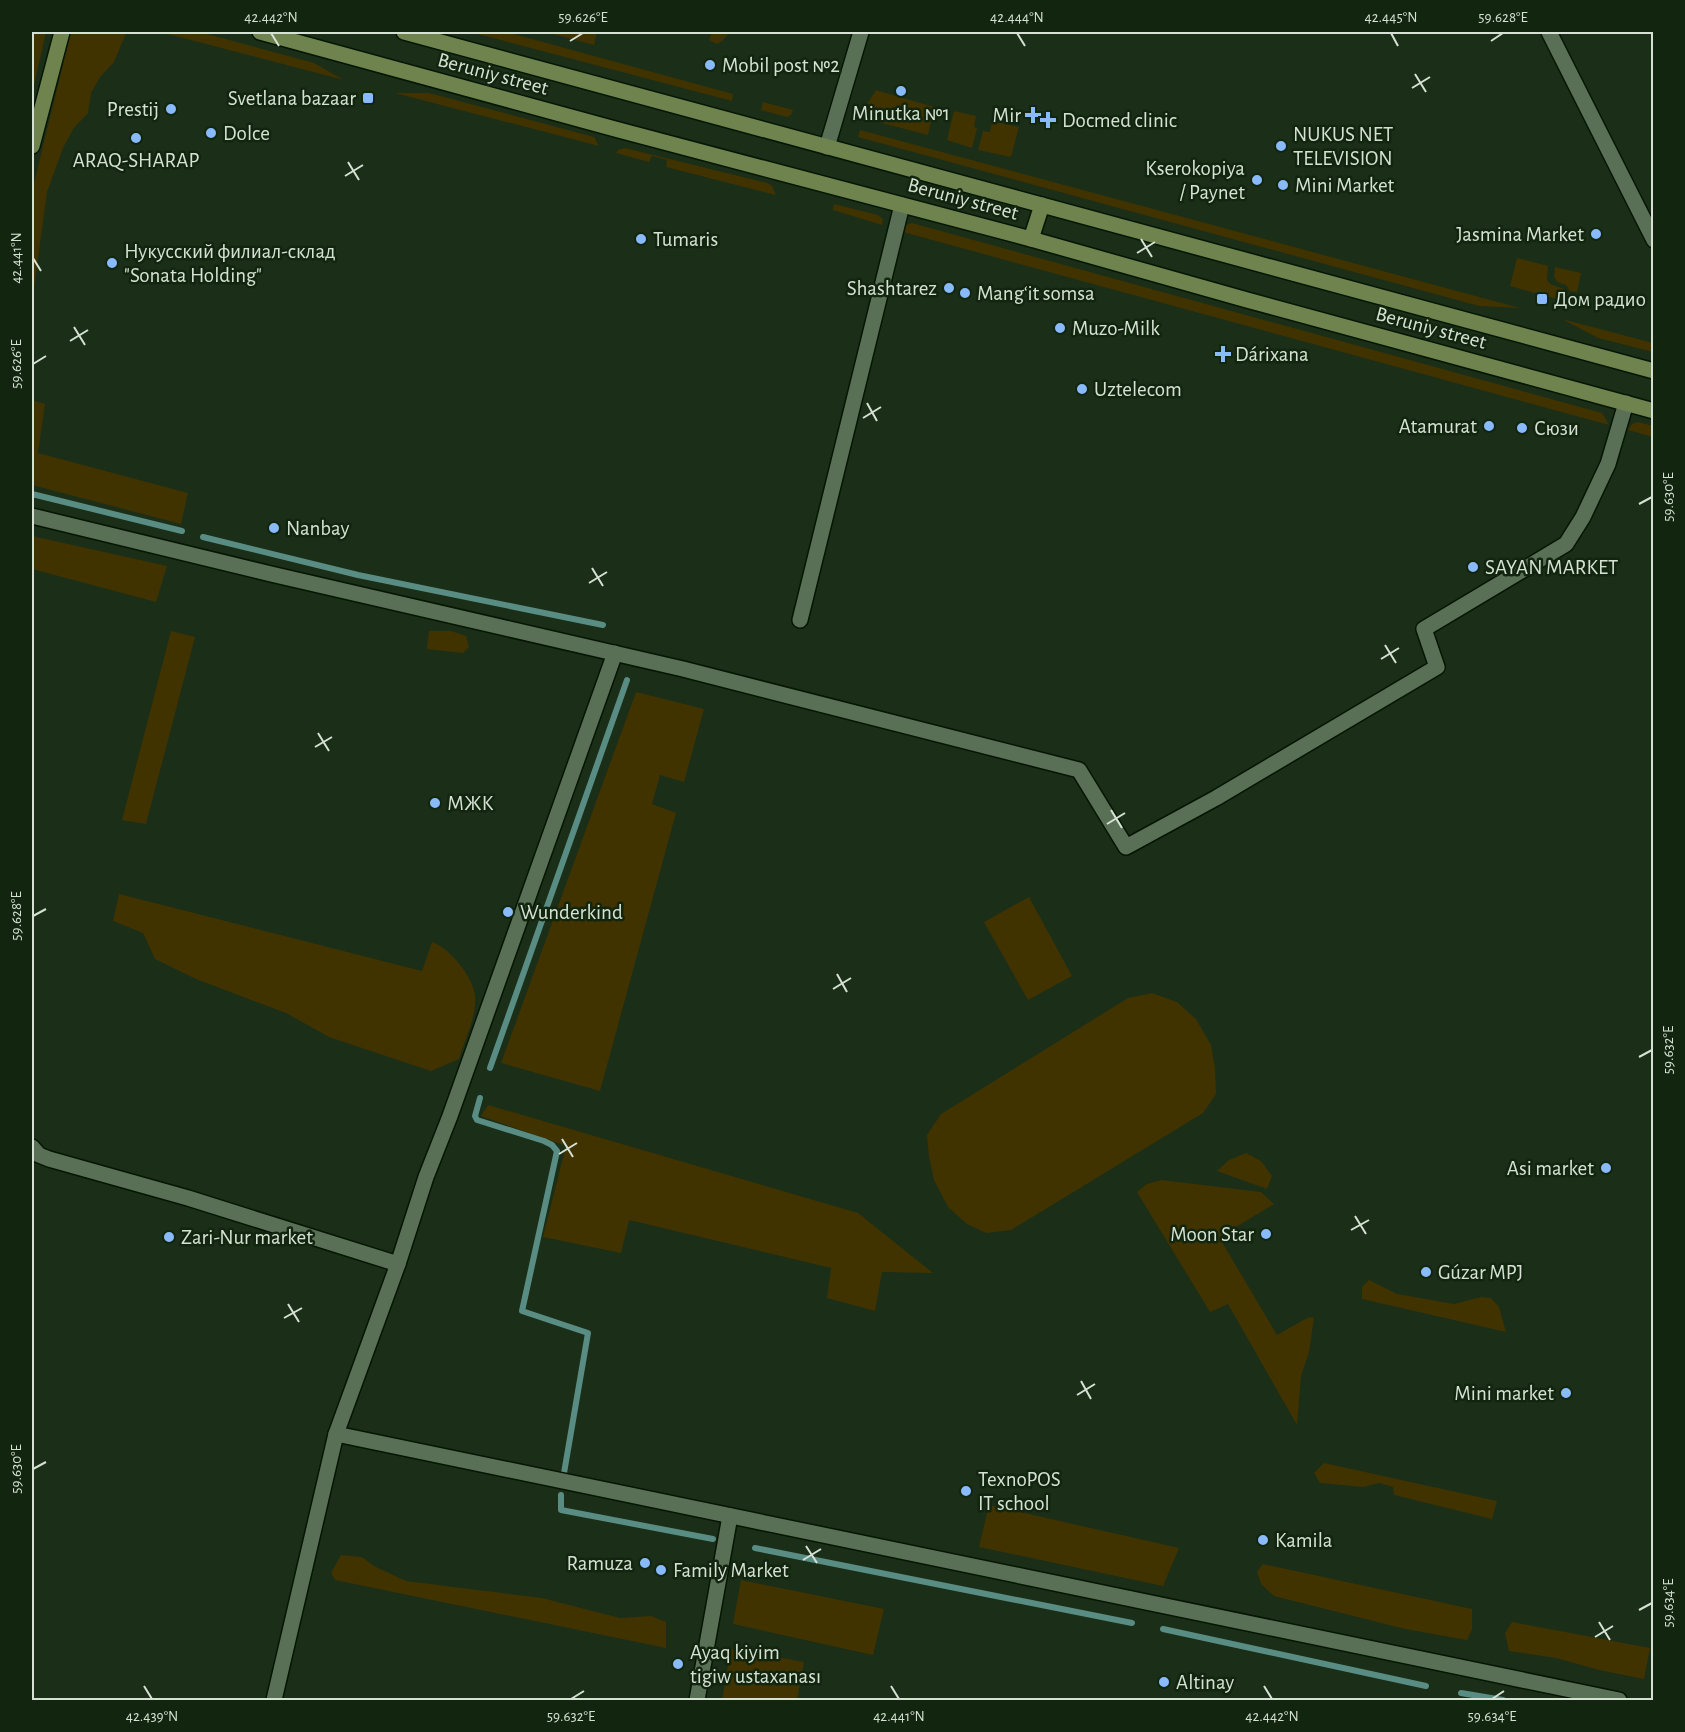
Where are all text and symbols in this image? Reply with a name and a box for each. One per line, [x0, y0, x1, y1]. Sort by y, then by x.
text: 42.442°N [244, 10, 298, 25]
text: 59.626°E [558, 10, 608, 25]
text: 42.444°N [990, 10, 1044, 25]
text: 42.445°N [1365, 10, 1417, 25]
text: 59.628°E [1478, 10, 1528, 25]
street label: Beruniy street [435, 49, 551, 99]
place label: Mobil post №2 [722, 55, 840, 76]
marker: Mobil post №2 [703, 58, 717, 72]
marker: Minutka №1 [894, 84, 908, 98]
place label: Svetlana bazaar [228, 88, 356, 109]
marker: Svetlana bazaar [361, 91, 375, 105]
place label: Prestij [107, 99, 159, 120]
marker: Prestij [164, 102, 178, 116]
place label: Minutka №1 [852, 103, 950, 124]
place label: Mir [993, 105, 1021, 126]
marker: Mir [1026, 108, 1040, 122]
place label: Docmed clinic [1062, 110, 1177, 131]
marker: Docmed clinic [1039, 111, 1057, 129]
place label: Dolce [223, 123, 270, 144]
place label: NUKUS NET TELEVISION [1293, 124, 1393, 169]
marker: Dolce [204, 126, 218, 140]
marker: ARAQ-SHARAP [129, 131, 143, 145]
marker: NUKUS NET TELEVISION [1274, 139, 1288, 153]
place label: ARAQ-SHARAP [73, 150, 199, 171]
place label: Kserokopiya / Paynet [1145, 158, 1245, 203]
marker: Kserokopiya / Paynet [1250, 173, 1264, 187]
street label: Beruniy street [905, 174, 1021, 224]
place label: Mini Market [1295, 175, 1395, 196]
marker: Mini Market [1276, 178, 1290, 192]
place label: Jasmina Market [1456, 224, 1584, 245]
marker: Jasmina Market [1589, 227, 1603, 241]
place label: Tumaris [653, 229, 718, 250]
text: 42.441°N [9, 232, 24, 284]
marker: Tumaris [634, 232, 648, 246]
place label: Нукусский филиал-склад "Sonata Holding" [124, 241, 336, 286]
marker: Нукусский филиал-склад "Sonata Holding" [105, 256, 119, 270]
place label: Shashtarez [847, 278, 937, 299]
marker: Shashtarez [942, 281, 956, 295]
place label: Mangʻit somsa [977, 283, 1095, 304]
marker: Mangʻit somsa [958, 286, 972, 300]
place label: Дом радио [1554, 289, 1646, 310]
marker: Дом радио [1535, 292, 1549, 306]
street label: Beruniy street [1373, 303, 1489, 353]
place label: Muzo-Milk [1072, 318, 1160, 339]
marker: Muzo-Milk [1053, 321, 1067, 335]
text: 59.626°E [9, 339, 24, 389]
place label: Dárixana [1235, 344, 1309, 365]
marker: Dárixana [1216, 347, 1230, 361]
place label: Uztelecom [1094, 379, 1182, 400]
marker: Uztelecom [1075, 382, 1089, 396]
place label: Atamurat [1399, 416, 1477, 437]
place label: Сюзи [1534, 418, 1579, 439]
marker: Atamurat [1482, 419, 1496, 433]
marker: Сюзи [1515, 421, 1529, 435]
text: 59.630°E [1661, 472, 1676, 522]
place label: Nanbay [286, 518, 349, 539]
marker: Nanbay [267, 521, 281, 535]
place label: SAYAN MARKET [1485, 557, 1618, 578]
marker: SAYAN MARKET [1466, 560, 1480, 574]
place label: МЖК [447, 793, 494, 814]
marker: МЖК [428, 796, 442, 810]
text: 59.628°E [9, 891, 24, 941]
place label: Wunderkind [520, 902, 623, 923]
marker: Wunderkind [501, 905, 515, 919]
text: 59.632°E [1661, 1026, 1676, 1074]
place label: Asi market [1507, 1158, 1594, 1179]
marker: Asi market [1599, 1161, 1613, 1175]
place label: Moon Star [1170, 1224, 1254, 1245]
place label: Zari-Nur market [181, 1227, 313, 1248]
marker: Moon Star [1259, 1227, 1273, 1241]
marker: Zari-Nur market [162, 1230, 176, 1244]
place label: Gúzar MPJ [1438, 1262, 1523, 1283]
marker: Gúzar MPJ [1419, 1265, 1433, 1279]
place label: Mini market [1454, 1383, 1554, 1404]
marker: Mini market [1559, 1386, 1573, 1400]
text: 59.630°E [9, 1444, 24, 1494]
place label: TexnoPOS IT school [978, 1469, 1061, 1514]
marker: TexnoPOS IT school [959, 1484, 973, 1498]
place label: Kamila [1275, 1530, 1333, 1551]
marker: Kamila [1256, 1533, 1270, 1547]
place label: Ramuza [566, 1553, 633, 1574]
marker: Ramuza [638, 1556, 652, 1570]
place label: Family Market [673, 1560, 789, 1581]
marker: Family Market [654, 1563, 668, 1577]
text: 59.634°E [1661, 1579, 1676, 1627]
place label: Ayaq kiyim tigiw ustaxanası [690, 1642, 821, 1687]
marker: Ayaq kiyim tigiw ustaxanası [671, 1657, 685, 1671]
place label: Altinay [1176, 1672, 1234, 1693]
marker: Altinay [1157, 1675, 1171, 1689]
text: 42.439°N [126, 1709, 178, 1724]
text: 59.632°E [547, 1709, 595, 1724]
text: 42.441°N [873, 1709, 925, 1724]
text: 42.442°N [1245, 1709, 1299, 1724]
text: 59.634°E [1468, 1709, 1516, 1724]

